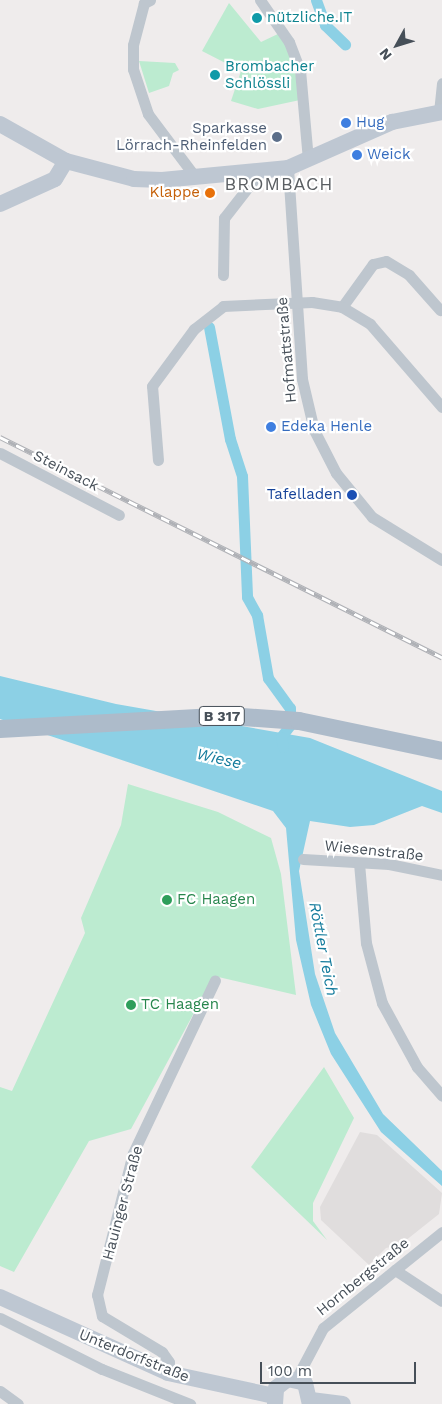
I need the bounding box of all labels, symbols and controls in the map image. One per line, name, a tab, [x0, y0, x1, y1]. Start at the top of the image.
place label: nützliche.IT	[267, 9, 352, 27]
marker: nützliche.IT	[251, 12, 263, 24]
north arrow	[372, 20, 422, 70]
text: N	[376, 45, 395, 64]
place label: Brombacher Schlössli	[225, 57, 314, 92]
marker: Brombacher Schlössli	[209, 69, 221, 81]
place label: Hug	[356, 114, 384, 132]
marker: Hug	[340, 117, 352, 129]
place label: Sparkasse Lörrach-Rheinfelden	[116, 119, 267, 154]
marker: Sparkasse Lörrach-Rheinfelden	[271, 131, 283, 143]
place label: Weick	[367, 146, 410, 164]
marker: Weick	[351, 149, 363, 161]
district label: BROMBACH	[223, 173, 335, 195]
place label: Klappe	[150, 184, 200, 202]
marker: Klappe	[204, 187, 216, 199]
street label: Hofmattstraße	[273, 296, 301, 404]
place label: Edeka Henle	[281, 418, 372, 436]
marker: Edeka Henle	[265, 421, 277, 433]
street label: Steinsack	[30, 447, 102, 495]
place label: Tafelladen	[267, 486, 342, 504]
marker: Tafelladen	[346, 489, 358, 501]
road number: B 317	[198, 704, 246, 728]
water label: Wiese	[195, 745, 243, 773]
street label: Wiesenstraße	[324, 837, 424, 865]
place label: FC Haagen	[177, 891, 255, 909]
marker: FC Haagen	[161, 894, 173, 906]
water label: Röttler Teich	[304, 900, 342, 998]
place label: TC Haagen	[141, 996, 219, 1014]
marker: TC Haagen	[125, 999, 137, 1011]
street label: Hauinger Straße	[99, 1144, 147, 1262]
street label: Hornbergstraße	[313, 1234, 413, 1320]
street label: Unterdorfstraße	[76, 1326, 192, 1386]
scale bar	[262, 1352, 418, 1384]
text: 100 m	[268, 1362, 312, 1380]

